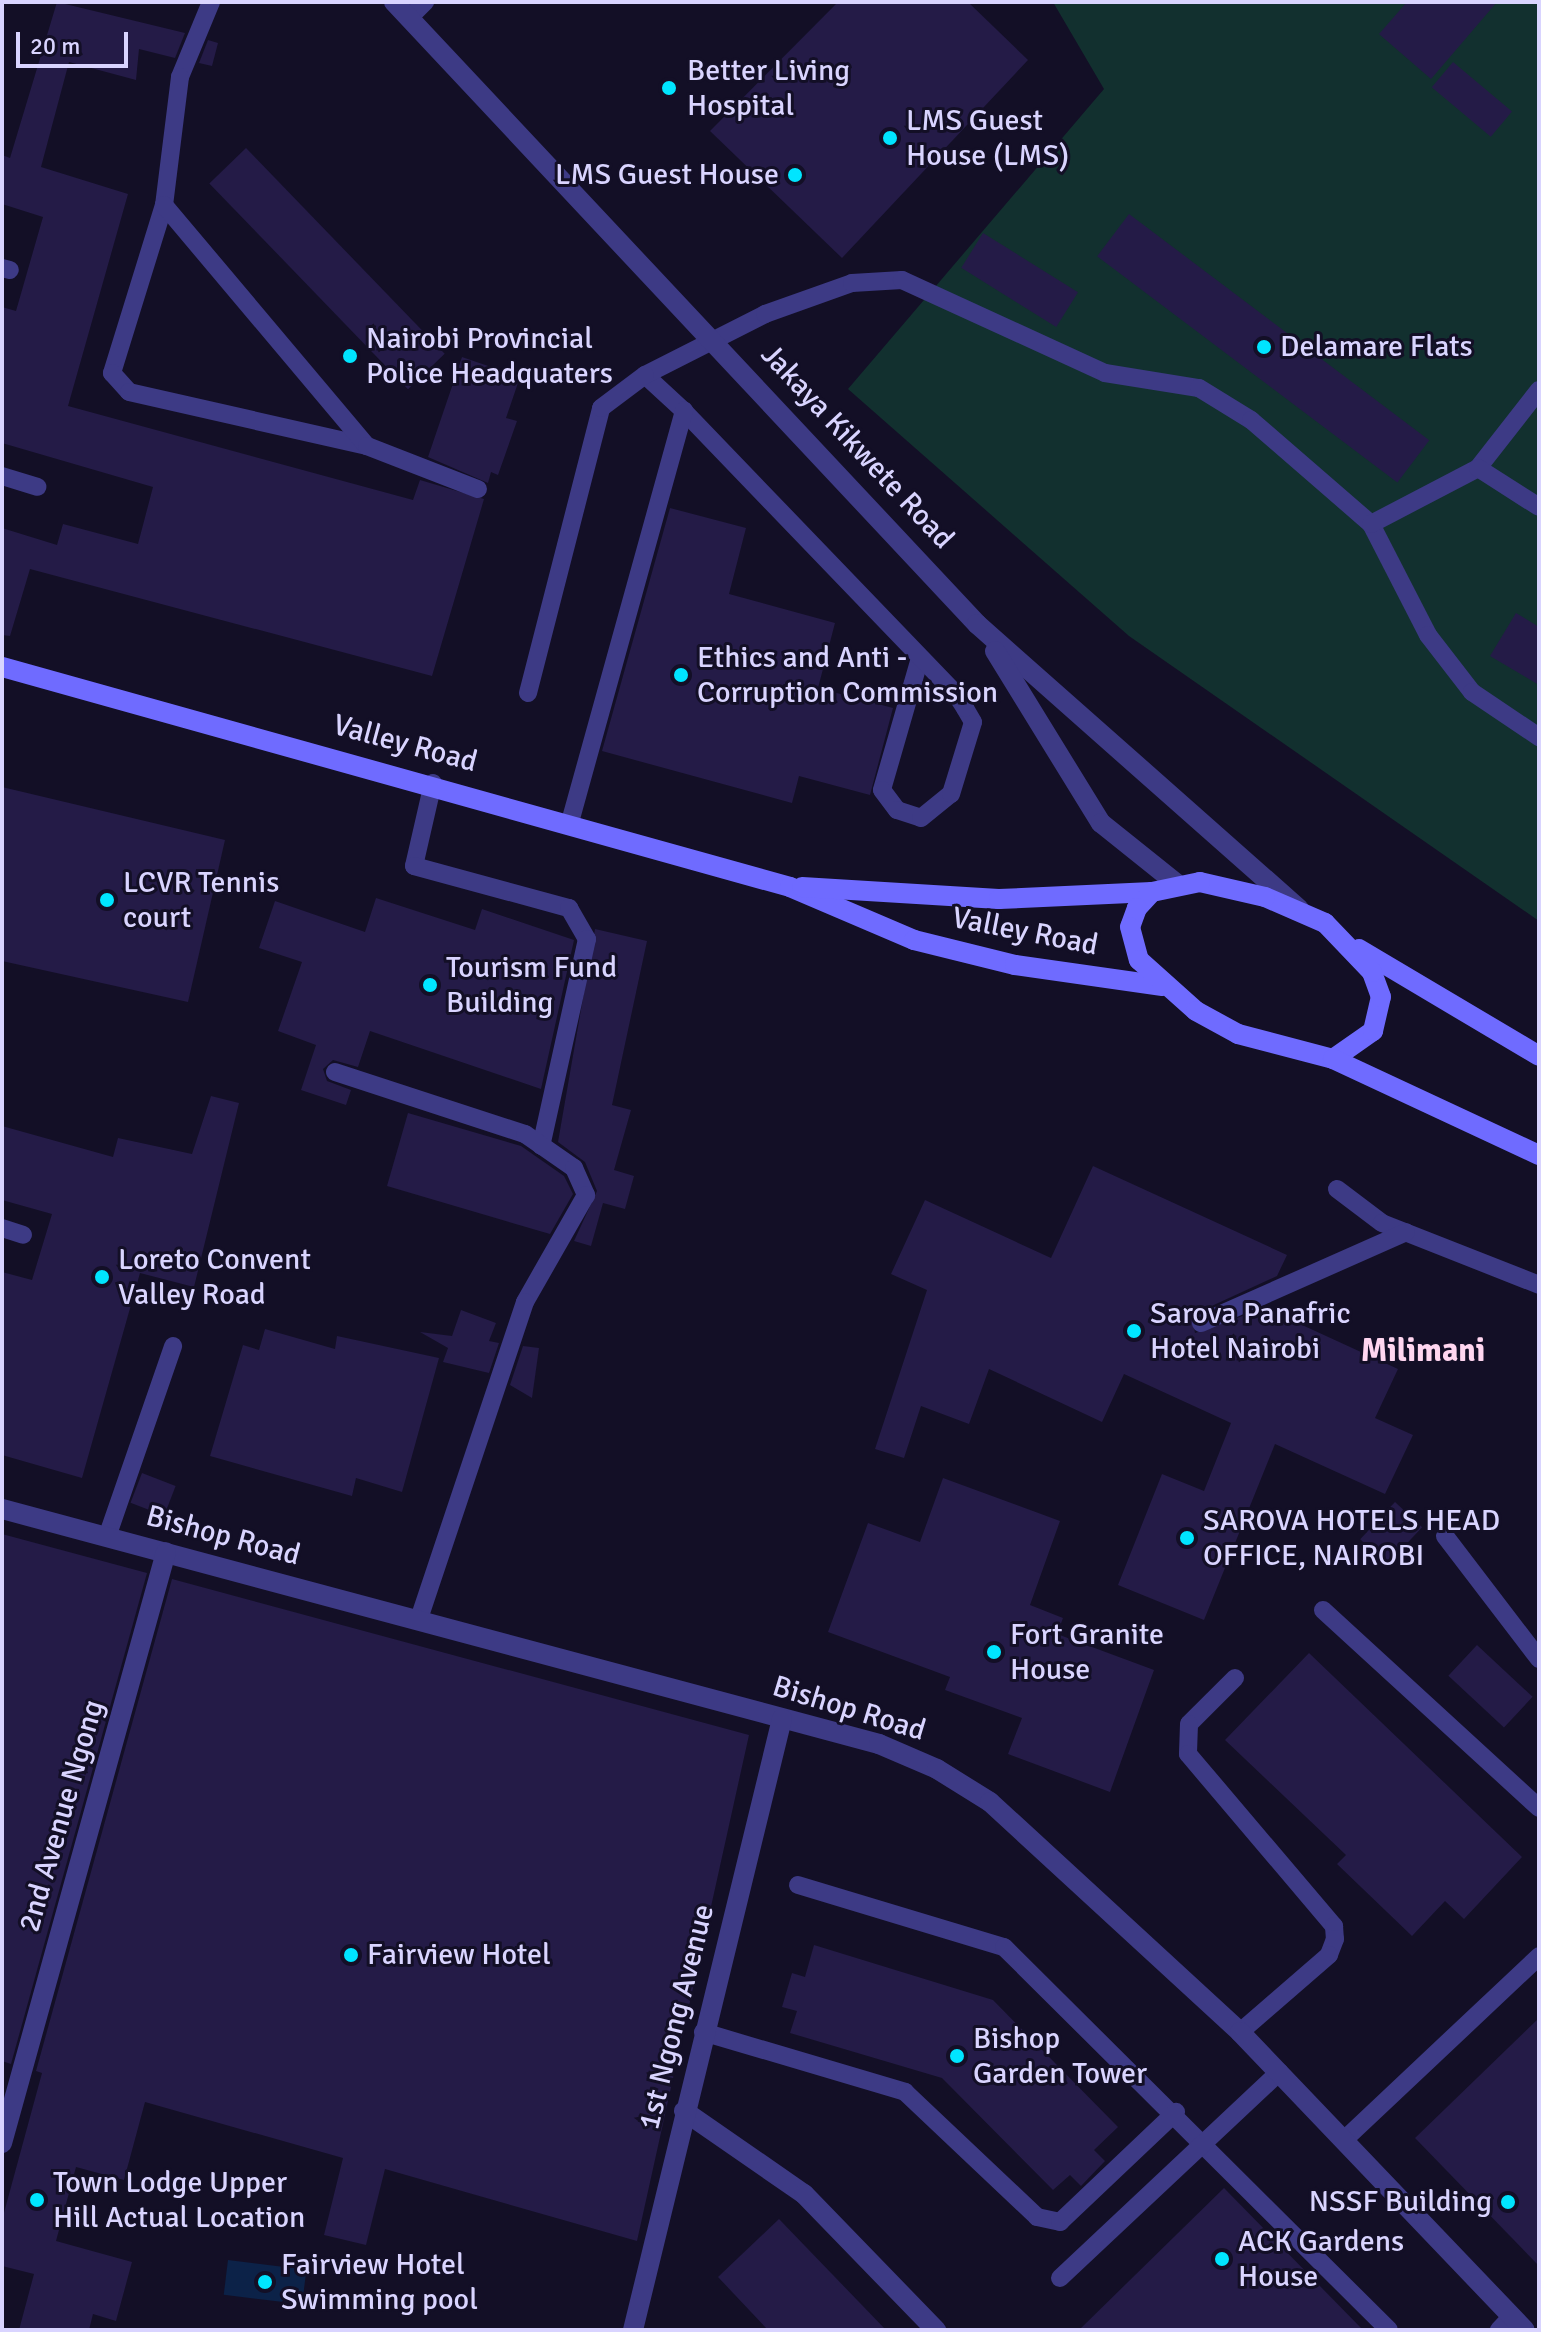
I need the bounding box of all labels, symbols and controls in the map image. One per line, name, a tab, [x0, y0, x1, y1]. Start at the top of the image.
scale bar	[20, 16, 132, 66]
text: 20 m	[30, 31, 80, 61]
place label: Better Living Hospital	[687, 53, 850, 124]
marker: Better Living Hospital	[658, 77, 680, 99]
place label: LMS Guest House (LMS)	[906, 103, 1069, 174]
marker: LMS Guest House (LMS)	[881, 129, 899, 147]
place label: LMS Guest House	[555, 157, 779, 193]
marker: LMS Guest House	[786, 166, 804, 184]
place label: Nairobi Provincial Police Headquaters	[366, 321, 613, 392]
place label: Delamare Flats	[1280, 329, 1473, 365]
street label: Jakaya Kikwete Road	[753, 337, 961, 557]
marker: Delamare Flats	[1255, 338, 1273, 356]
marker: Nairobi Provincial Police Headquaters	[341, 347, 359, 365]
place label: Ethics and Anti - Corruption Commission	[697, 640, 998, 710]
marker: Ethics and Anti - Corruption Commission	[672, 666, 690, 684]
street label: Valley Road	[329, 707, 481, 781]
place label: LCVR Tennis court	[123, 865, 279, 936]
marker: LCVR Tennis court	[98, 891, 116, 909]
street label: Valley Road	[949, 900, 1101, 964]
place label: Tourism Fund Building	[446, 950, 617, 1020]
marker: Tourism Fund Building	[421, 976, 439, 994]
place label: Loreto Convent Valley Road	[118, 1242, 311, 1312]
marker: Loreto Convent Valley Road	[93, 1268, 111, 1286]
place label: Sarova Panafric Hotel Nairobi	[1150, 1296, 1351, 1366]
marker: Sarova Panafric Hotel Nairobi	[1125, 1322, 1143, 1340]
district label: Milimani	[1361, 1332, 1485, 1370]
street label: Bishop Road	[142, 1498, 304, 1574]
place label: SAROVA HOTELS HEAD OFFICE, NAIROBI	[1203, 1503, 1500, 1574]
marker: SAROVA HOTELS HEAD OFFICE, NAIROBI	[1178, 1529, 1196, 1547]
place label: Fort Granite House	[1010, 1617, 1164, 1688]
marker: Fort Granite House	[985, 1643, 1003, 1661]
street label: Bishop Road	[768, 1669, 930, 1749]
street label: 2nd Avenue Ngong	[12, 1696, 112, 1936]
street label: 1st Ngong Avenue	[632, 1901, 722, 2133]
place label: Fairview Hotel	[367, 1937, 551, 1973]
marker: Fairview Hotel	[342, 1946, 360, 1964]
place label: Bishop Garden Tower	[973, 2021, 1147, 2092]
marker: Bishop Garden Tower	[948, 2047, 966, 2065]
place label: Town Lodge Upper Hill Actual Location	[53, 2165, 305, 2236]
place label: NSSF Building	[1309, 2184, 1492, 2220]
marker: Town Lodge Upper Hill Actual Location	[28, 2191, 46, 2209]
marker: NSSF Building	[1499, 2193, 1517, 2211]
place label: ACK Gardens House	[1238, 2224, 1404, 2294]
place label: Fairview Hotel Swimming pool	[281, 2247, 478, 2318]
marker: ACK Gardens House	[1213, 2250, 1231, 2268]
marker: Fairview Hotel Swimming pool	[256, 2273, 274, 2291]

